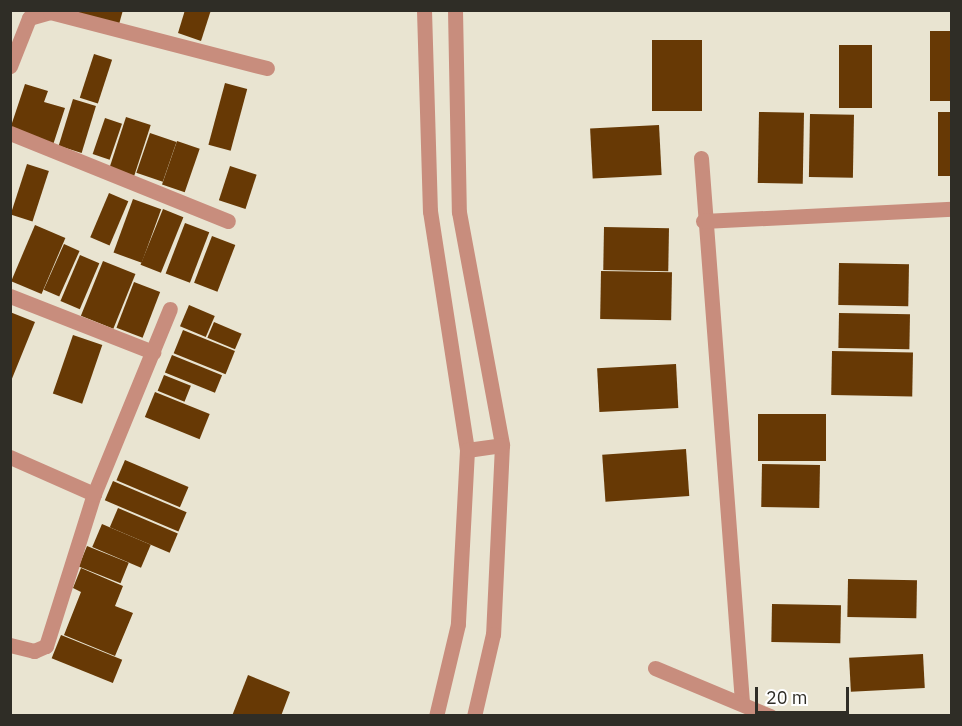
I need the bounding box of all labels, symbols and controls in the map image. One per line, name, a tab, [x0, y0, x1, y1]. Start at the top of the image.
scale bar	[758, 675, 852, 713]
text: 20 m	[766, 686, 808, 709]

